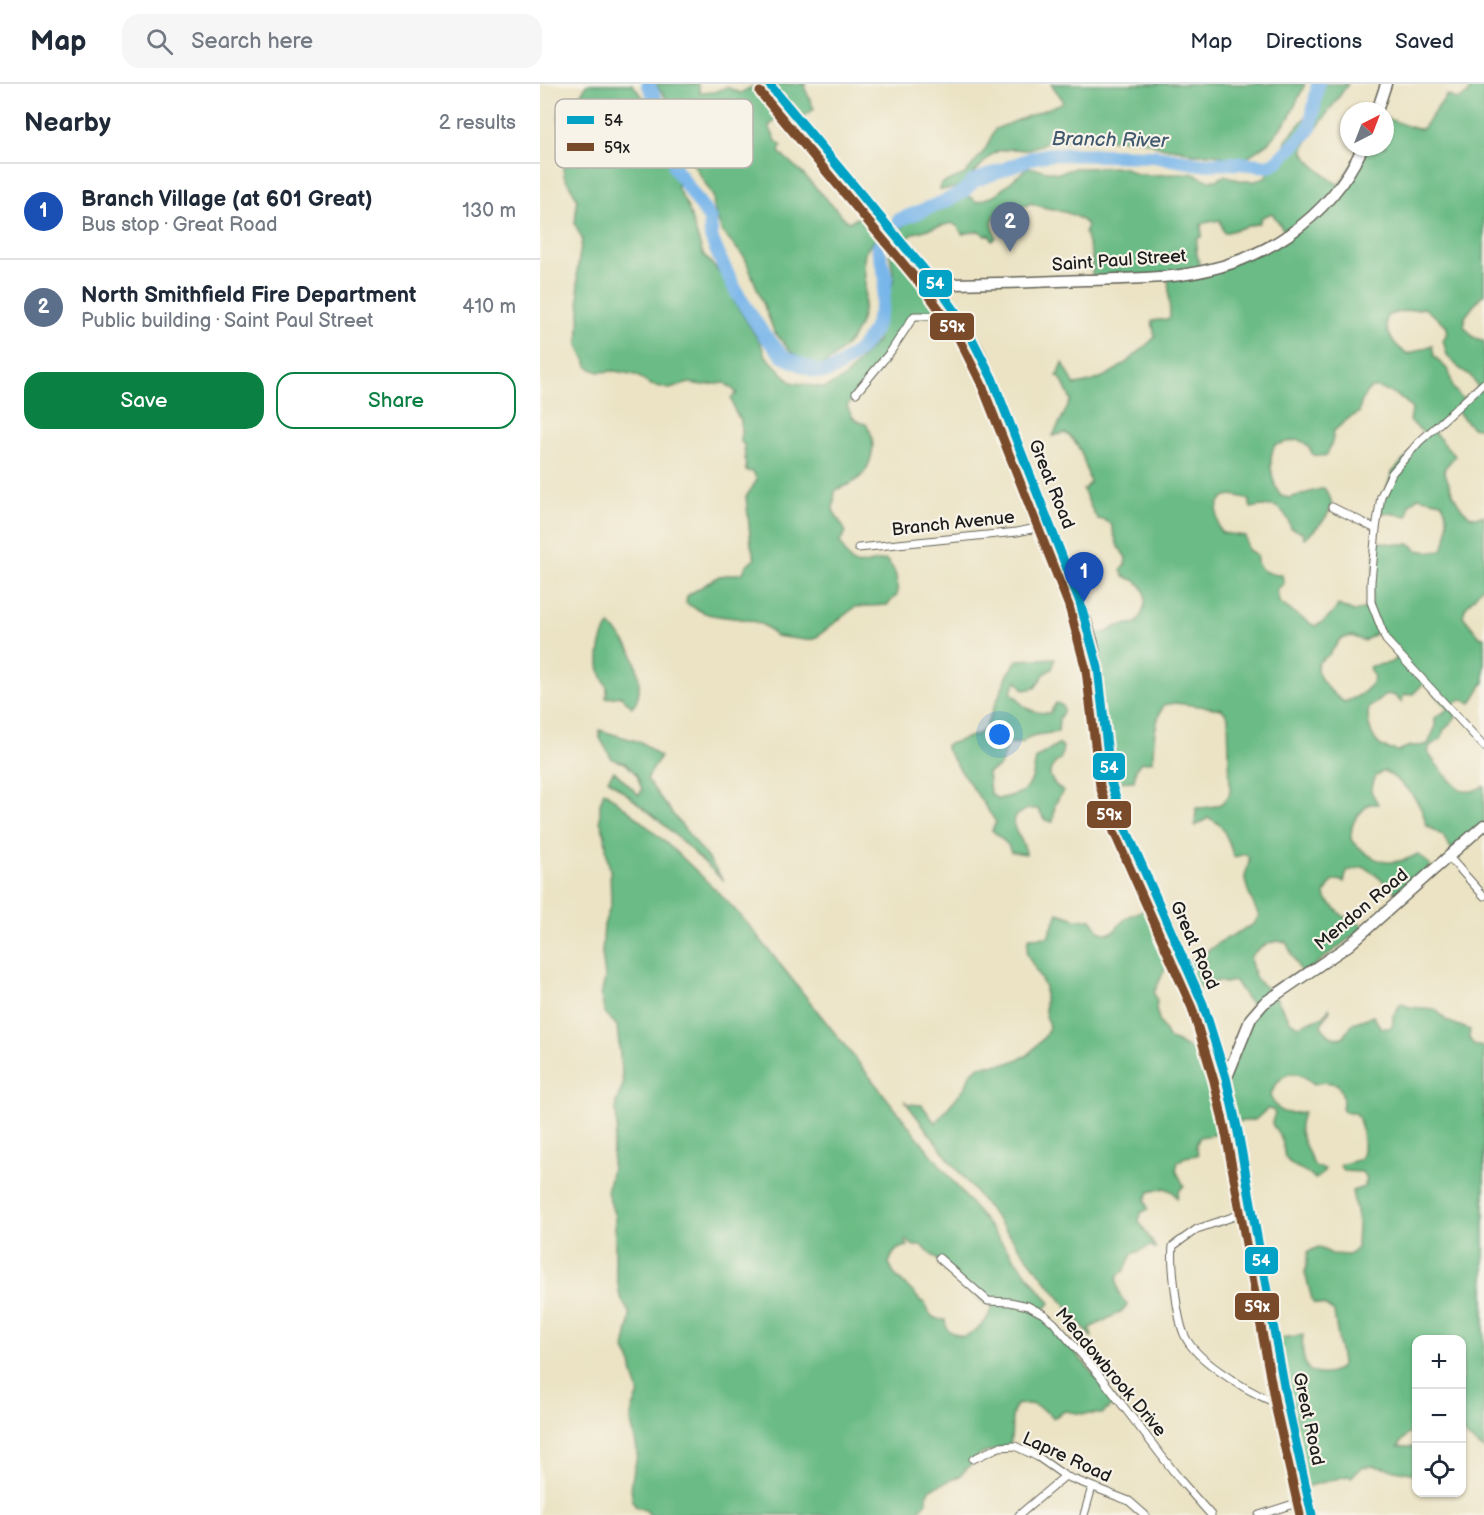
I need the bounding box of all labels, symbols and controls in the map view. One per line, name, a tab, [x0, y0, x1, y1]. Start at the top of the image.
search box	[122, 14, 542, 68]
text: Map	[30, 25, 86, 58]
icon: search	[143, 25, 176, 58]
text: Search here	[191, 28, 313, 55]
text: Map	[1190, 29, 1233, 54]
text: Directions	[1266, 29, 1362, 54]
text: Saved	[1395, 29, 1454, 54]
legend	[555, 99, 753, 168]
north arrow	[1340, 102, 1394, 156]
text: Nearby	[24, 108, 111, 139]
text: 2 results	[439, 111, 516, 135]
text: 54	[604, 112, 623, 131]
water label: Branch River	[1052, 127, 1170, 153]
text: 59x	[604, 139, 630, 158]
text: Branch Village (at 601 Great)	[81, 186, 373, 213]
text: 1	[39, 199, 48, 223]
text: 130 m	[462, 199, 516, 223]
pin: 2	[990, 202, 1030, 252]
text: Bus stop · Great Road	[81, 213, 277, 237]
street label: Saint Paul Street	[1051, 245, 1187, 276]
line badge: 54	[918, 269, 953, 298]
text: 54	[926, 275, 945, 294]
text: North Smithfield Fire Department	[81, 282, 416, 309]
text: 2	[38, 295, 49, 319]
text: 410 m	[462, 295, 516, 319]
text: Public building · Saint Paul Street	[81, 309, 374, 333]
line badge: 59x	[929, 312, 975, 341]
text: 59x	[939, 318, 965, 337]
button: Save	[24, 372, 264, 429]
button: Share	[276, 372, 516, 429]
street label: Great Road	[1024, 436, 1079, 532]
street label: Branch Avenue	[890, 507, 1016, 540]
pin: 1	[1064, 552, 1104, 602]
your location	[985, 720, 1014, 749]
line badge: 54	[1092, 752, 1126, 781]
text: 54	[1100, 759, 1119, 778]
line badge: 59x	[1086, 800, 1132, 829]
text: 59x	[1096, 806, 1122, 825]
street label: Mendon Road	[1310, 864, 1412, 955]
street label: Great Road	[1166, 898, 1223, 993]
line badge: 54	[1244, 1246, 1279, 1275]
text: 54	[1252, 1252, 1271, 1271]
line badge: 59x	[1234, 1292, 1280, 1321]
text: 59x	[1244, 1298, 1270, 1317]
street label: Meadowbrook Drive	[1051, 1304, 1171, 1441]
map controls	[1412, 1335, 1466, 1497]
button: +	[1412, 1335, 1466, 1389]
street label: Great Road	[1288, 1371, 1329, 1467]
button: −	[1412, 1389, 1466, 1443]
street label: Lapre Road	[1019, 1428, 1115, 1487]
button: locate	[1412, 1443, 1466, 1497]

